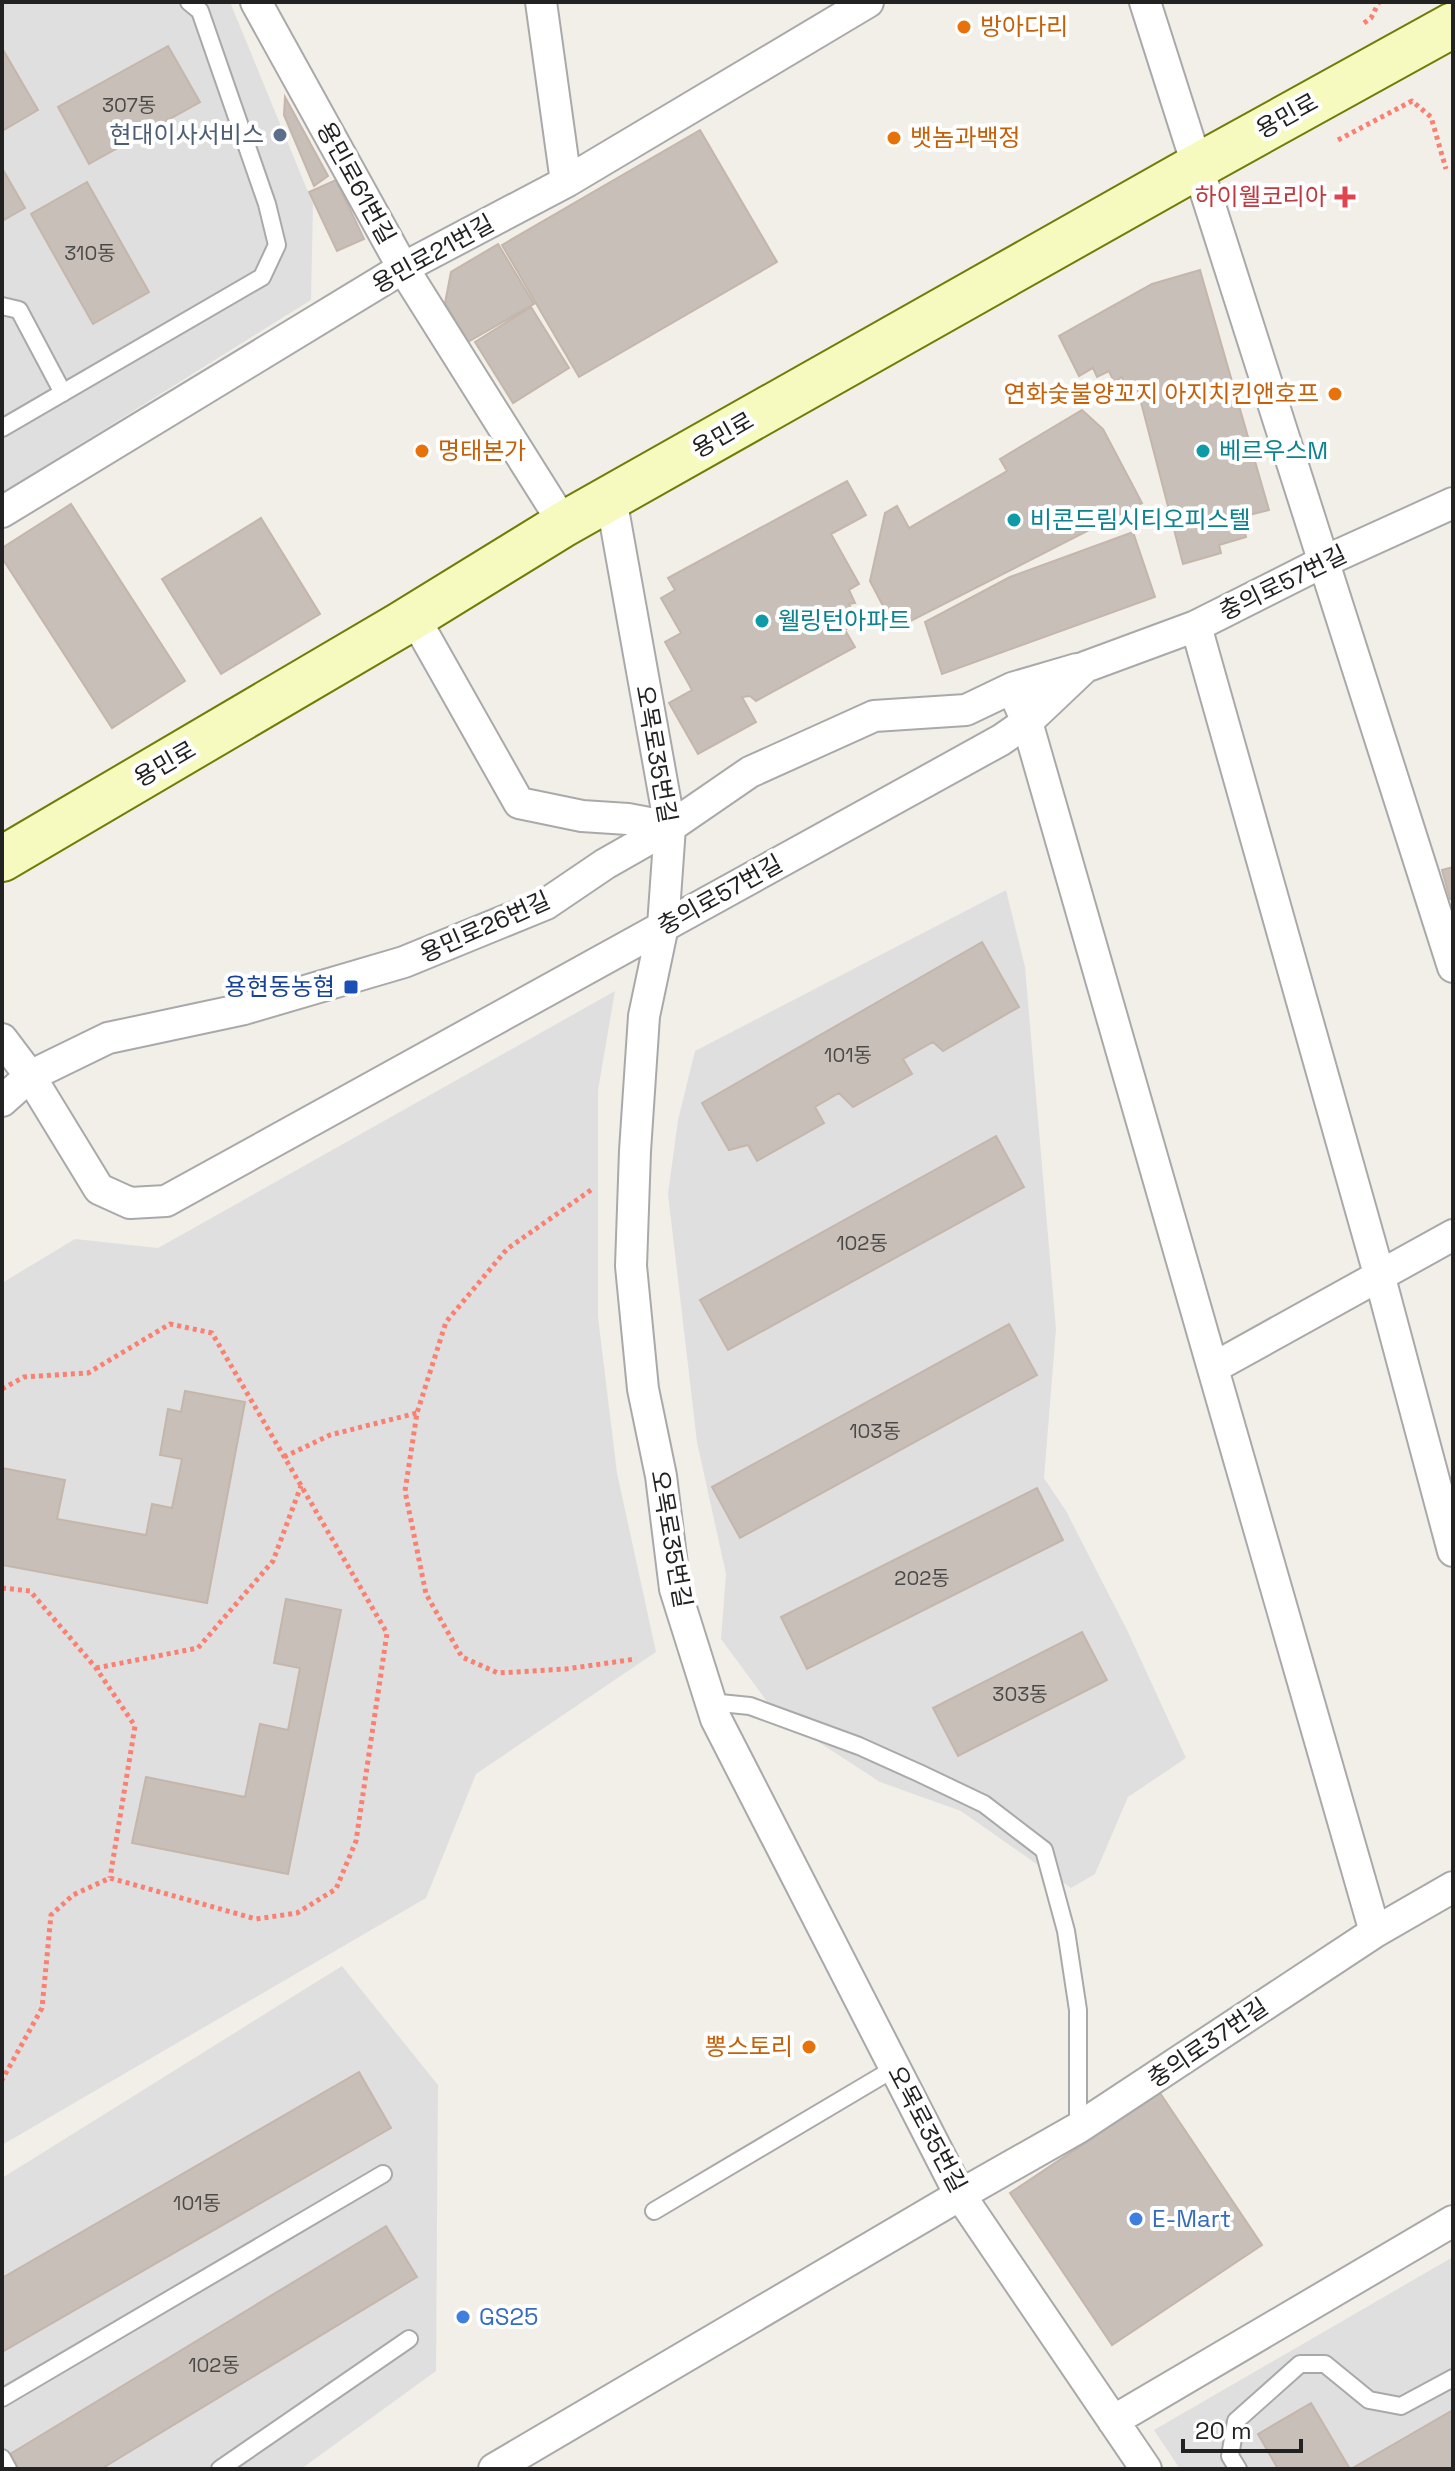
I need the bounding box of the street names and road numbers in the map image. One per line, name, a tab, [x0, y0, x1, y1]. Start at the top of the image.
street label: 용민로	[1250, 86, 1323, 145]
street label: 용민로61번길	[310, 116, 403, 249]
street label: 용민로21번길	[366, 207, 499, 300]
street label: 용민로	[686, 405, 759, 465]
street label: 충의로57번길	[1214, 538, 1352, 627]
street label: 오목로35번길	[629, 683, 684, 825]
street label: 용민로	[128, 734, 201, 794]
street label: 충의로57번길	[652, 848, 788, 942]
street label: 용민로26번길	[415, 884, 555, 969]
street label: 오목로35번길	[644, 1468, 699, 1610]
street label: 충의로37번길	[1142, 1991, 1274, 2094]
street label: 오목로35번길	[881, 2060, 974, 2198]

